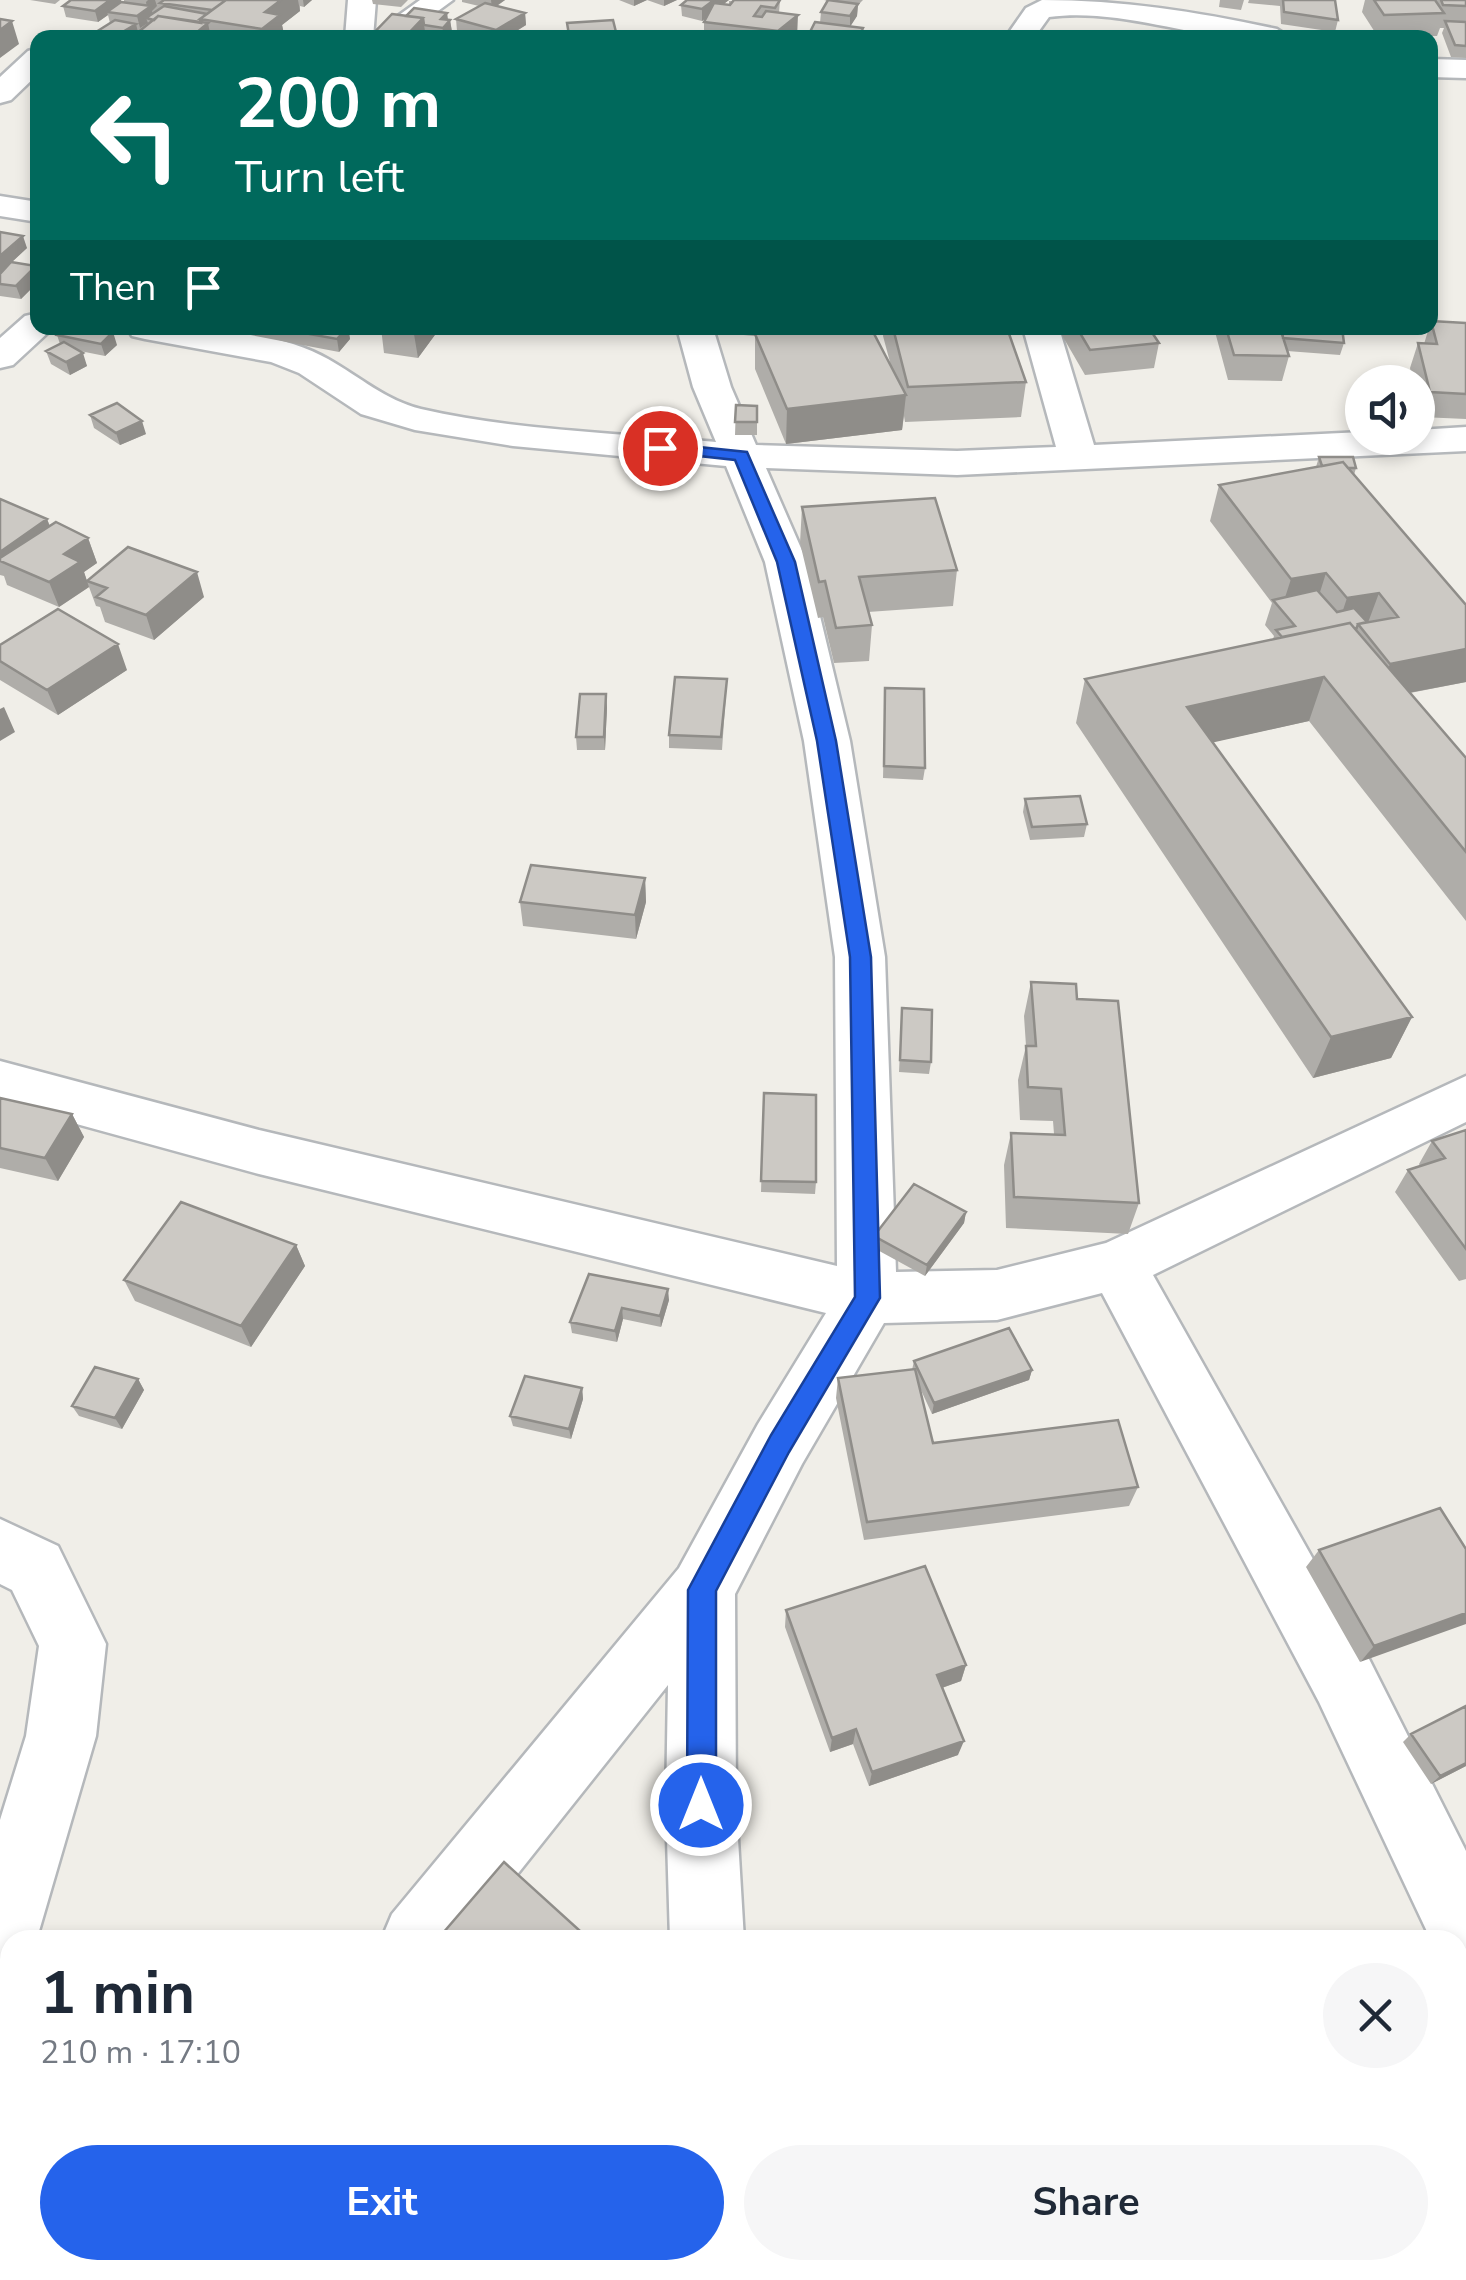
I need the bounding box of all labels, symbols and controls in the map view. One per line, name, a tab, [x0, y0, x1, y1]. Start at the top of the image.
text: 200 m	[235, 56, 441, 152]
icon: left	[70, 70, 200, 200]
text: Turn left	[235, 147, 404, 208]
icon: arrive	[176, 260, 231, 315]
text: Then	[70, 262, 156, 313]
map controls	[1345, 365, 1435, 455]
button: sound	[1345, 365, 1435, 455]
pin	[618, 406, 703, 491]
icon: arrive	[633, 421, 688, 476]
position arrow	[649, 1753, 753, 1857]
text: 1 min	[40, 1952, 195, 2034]
button: close	[1323, 1963, 1428, 2068]
text: 210 m · 17:10	[40, 2031, 241, 2074]
button: Exit	[40, 2145, 724, 2260]
button: Share	[744, 2145, 1428, 2260]

